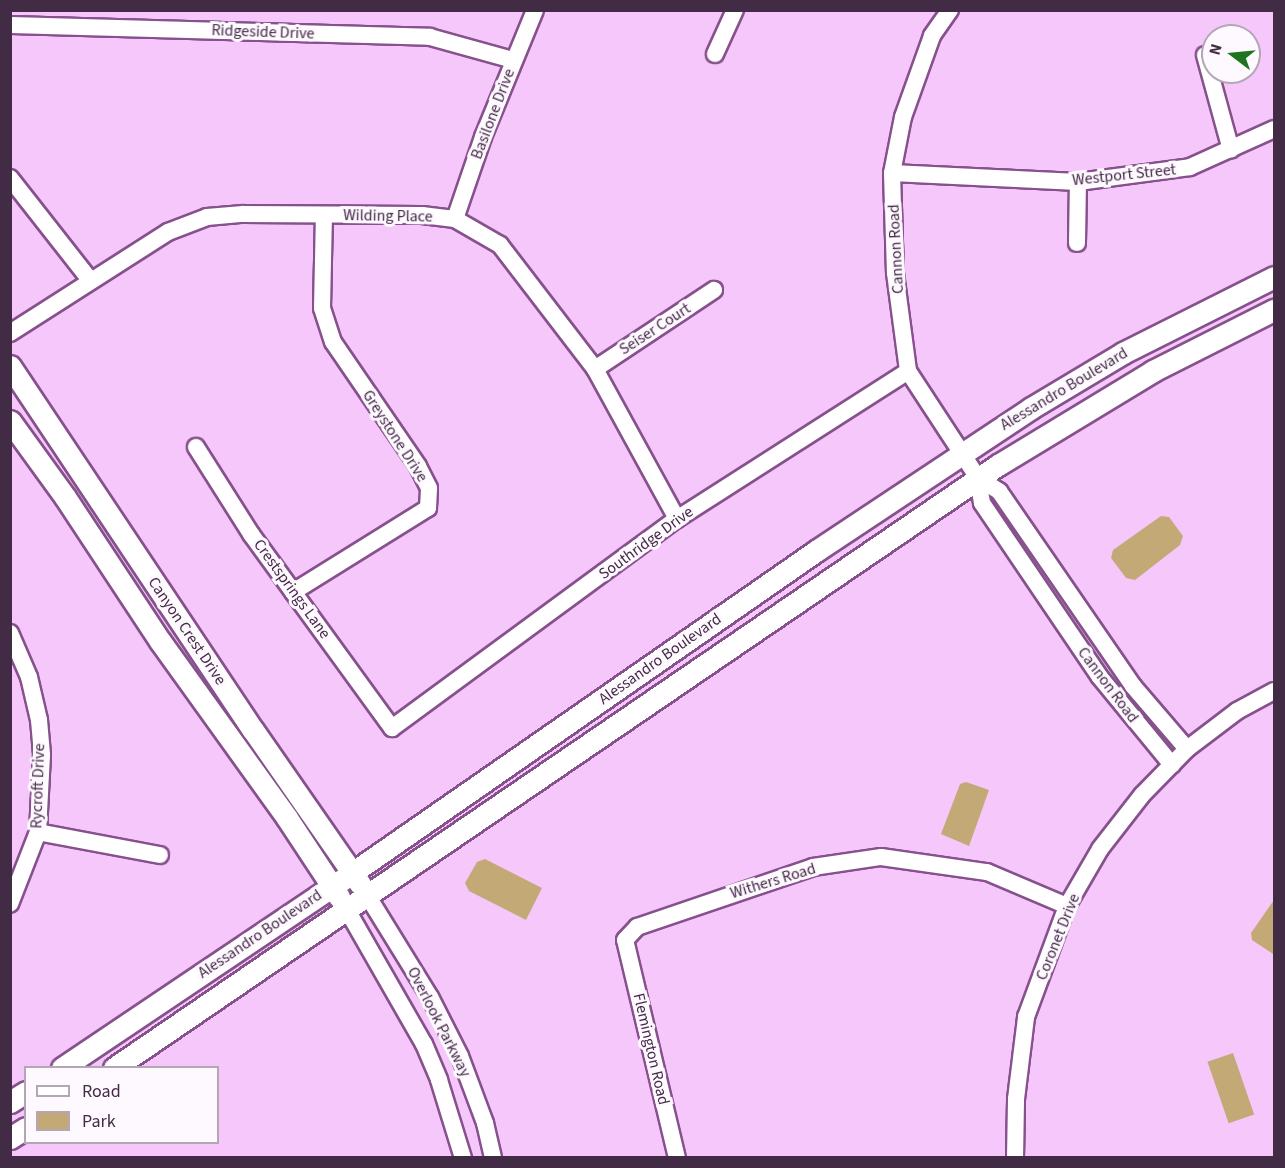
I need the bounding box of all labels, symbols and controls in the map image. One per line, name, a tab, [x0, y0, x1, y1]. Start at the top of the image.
street label: Ridgeside Drive	[211, 21, 315, 43]
north arrow	[1201, 24, 1261, 84]
text: N	[1204, 41, 1228, 58]
street label: Basilone Drive	[467, 66, 519, 162]
street label: Westport Street	[1071, 160, 1177, 190]
street label: Cannon Road	[884, 204, 908, 294]
street label: Wilding Place	[343, 206, 433, 226]
street label: Seiser Court	[616, 299, 694, 359]
street label: Alessandro Boulevard	[997, 343, 1131, 435]
street label: Greystone Drive	[358, 387, 432, 485]
street label: Southridge Drive	[595, 502, 697, 584]
street label: Crestsprings Lane	[249, 535, 335, 643]
street label: Canyon Crest Drive	[144, 573, 230, 689]
street label: Alessandro Boulevard	[595, 609, 725, 709]
street label: Cannon Road	[1073, 643, 1143, 727]
street label: Rycroft Drive	[27, 743, 49, 829]
street label: Withers Road	[728, 859, 818, 903]
street label: Alessandro Boulevard	[194, 885, 326, 983]
street label: Coronet Drive	[1032, 891, 1084, 983]
street label: Overlook Parkway	[403, 964, 475, 1080]
street label: Flemington Road	[629, 991, 673, 1107]
legend	[24, 1066, 219, 1144]
text: Road	[82, 1079, 121, 1104]
text: Park	[82, 1109, 116, 1134]

